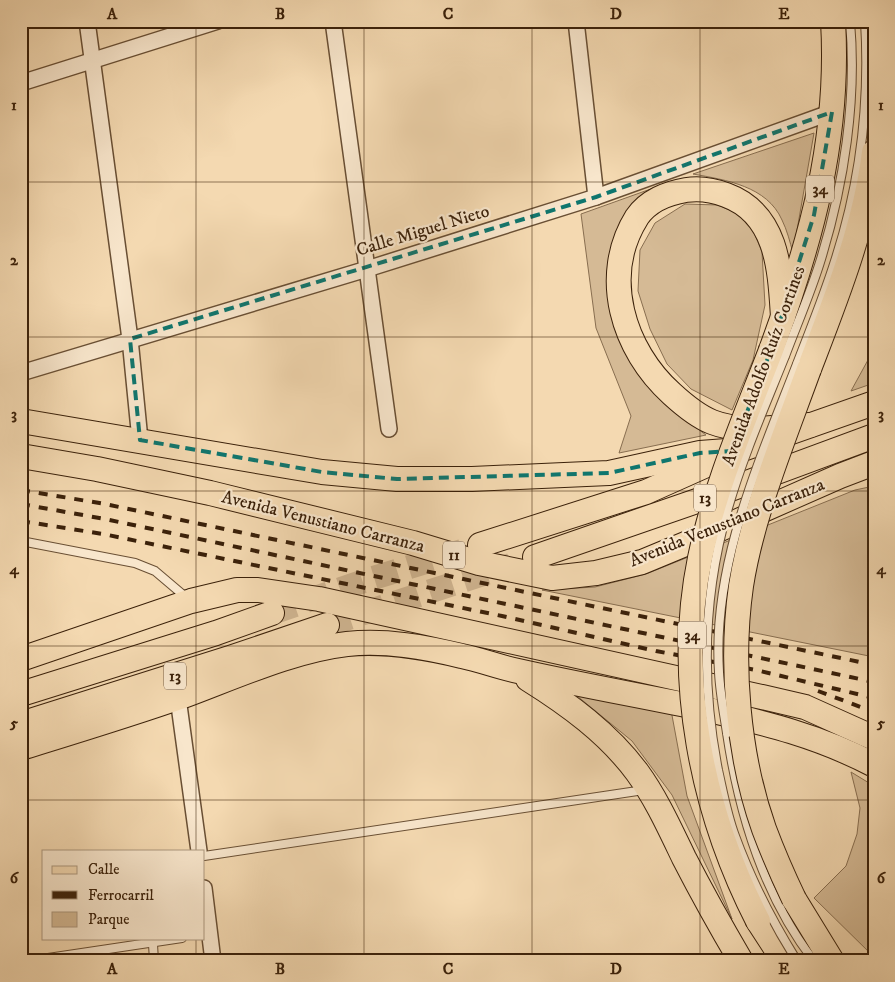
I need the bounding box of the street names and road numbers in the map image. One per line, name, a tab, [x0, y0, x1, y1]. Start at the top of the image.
road number: 34	[806, 175, 834, 202]
street label: Calle Miguel Nieto	[354, 200, 492, 262]
street label: Avenida Adolfo Ruíz Cortines	[718, 263, 810, 469]
street label: Avenida Venustiano Carranza	[626, 474, 828, 572]
road number: 13	[694, 484, 716, 512]
street label: Avenida Venustiano Carranza	[219, 486, 427, 558]
road number: 11	[443, 542, 465, 568]
road number: 34	[678, 622, 706, 648]
road number: 13	[164, 662, 186, 689]

